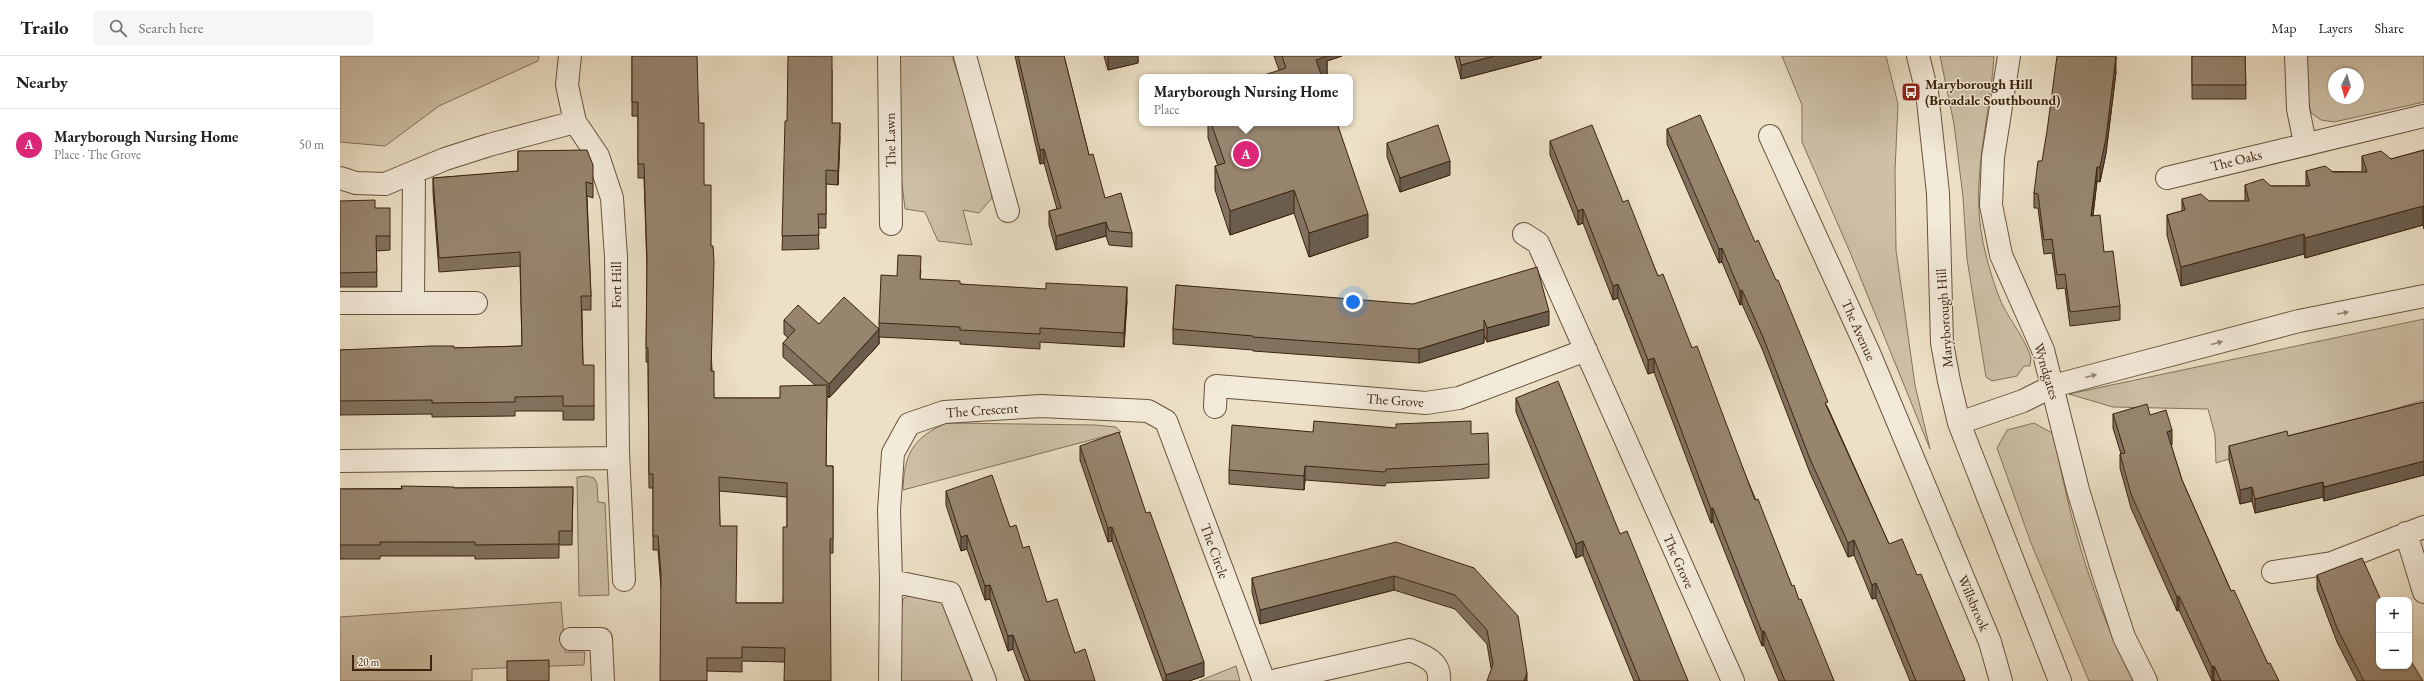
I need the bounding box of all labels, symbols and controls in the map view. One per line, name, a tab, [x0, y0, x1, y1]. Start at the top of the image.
search box	[93, 10, 373, 46]
text: Trailo	[20, 15, 69, 40]
icon: search	[107, 17, 129, 39]
text: Search here	[139, 18, 204, 37]
text: Map	[2271, 19, 2296, 37]
text: Layers	[2318, 19, 2353, 37]
text: Share	[2375, 19, 2404, 37]
north arrow	[2328, 68, 2364, 104]
text: Nearby	[16, 71, 68, 93]
popup	[1139, 74, 1353, 126]
place label: Maryborough Hill (Broadale Southbound)	[1925, 75, 2061, 109]
bus stop icon: Maryborough Hill (Broadale Southbound)	[1900, 81, 1922, 103]
text: Maryborough Nursing Home	[1154, 82, 1338, 101]
text: Place	[1154, 101, 1179, 118]
street label: The Lawn	[881, 112, 899, 168]
text: Maryborough Nursing Home	[54, 127, 238, 146]
text: A	[24, 136, 34, 153]
text: 50 m	[299, 136, 324, 153]
pin: A	[1233, 139, 1259, 169]
street label: The Oaks	[2208, 145, 2264, 175]
text: Place · The Grove	[54, 146, 141, 163]
street label: Fort Hill	[607, 261, 625, 309]
street label: Maryborough Hill	[1932, 267, 1956, 368]
your location	[1343, 292, 1363, 312]
street label: The Avenue	[1838, 297, 1881, 364]
one-way arrow	[2337, 309, 2349, 315]
one-way arrow	[2211, 340, 2223, 346]
street label: Wyndgates	[2030, 341, 2064, 402]
one-way arrow	[2085, 373, 2097, 379]
street label: The Grove	[1366, 389, 1425, 411]
street label: The Crescent	[945, 398, 1019, 421]
street label: The Circle	[1197, 521, 1233, 582]
street label: The Grove	[1659, 531, 1699, 592]
street label: Willsbrook	[1954, 572, 1994, 634]
map controls	[2376, 597, 2412, 669]
button: +	[2376, 597, 2412, 633]
button: −	[2376, 633, 2412, 669]
scale bar	[352, 653, 432, 672]
text: 20 m	[358, 655, 379, 669]

